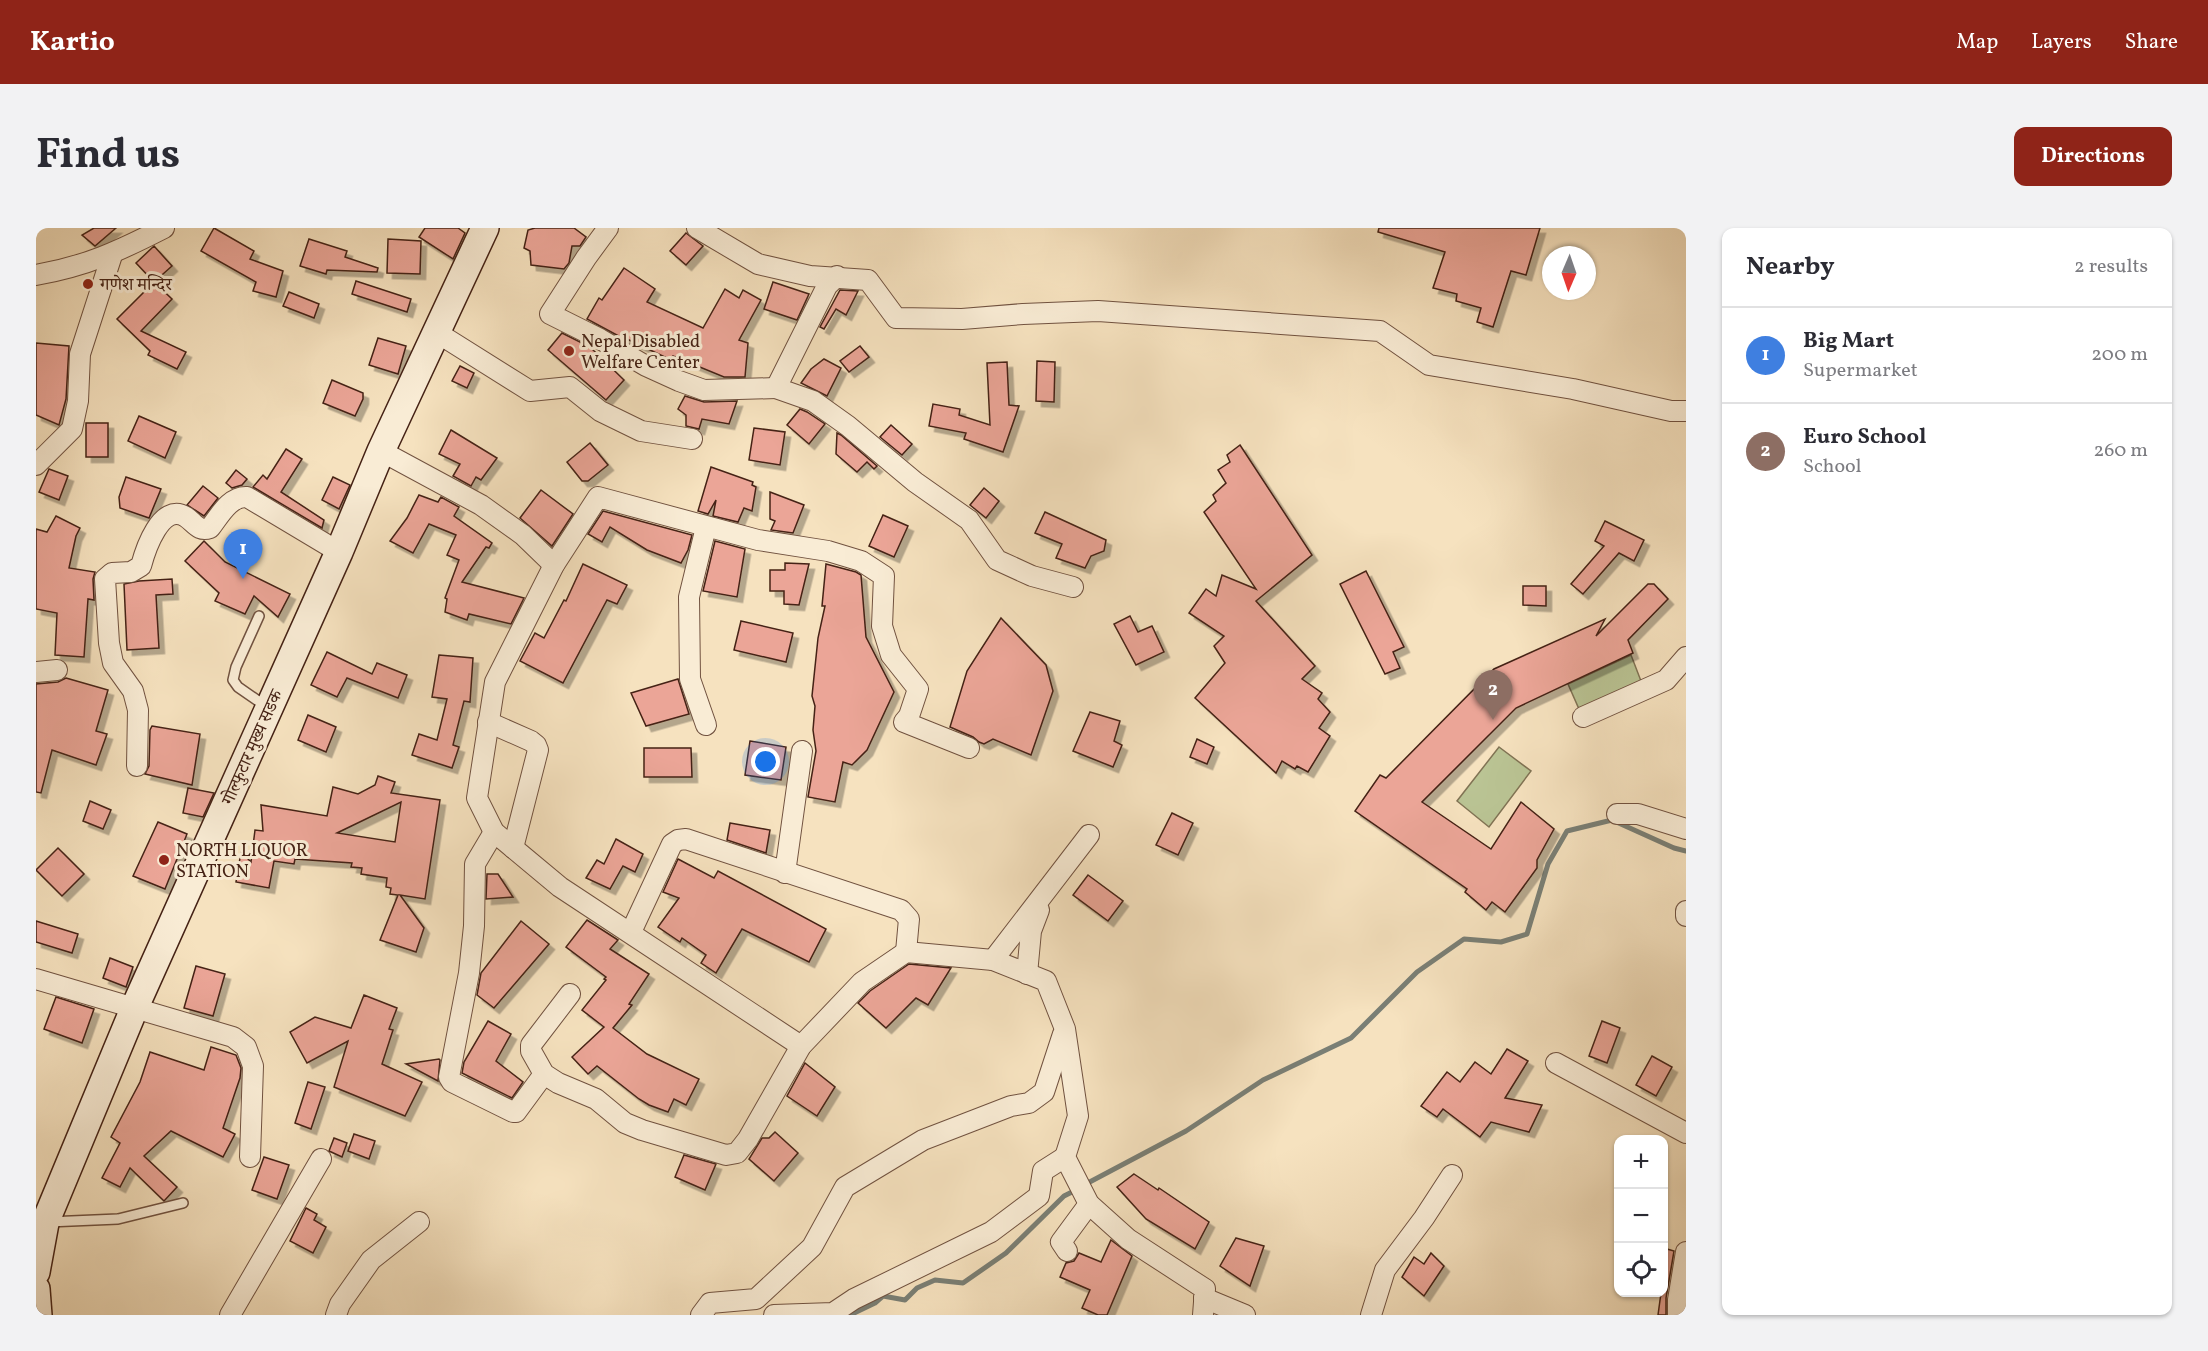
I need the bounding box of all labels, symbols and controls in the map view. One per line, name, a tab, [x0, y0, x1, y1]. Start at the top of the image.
text: Kartio	[30, 23, 115, 62]
text: Map	[1956, 28, 1998, 57]
text: Layers	[2031, 28, 2092, 57]
text: Share	[2125, 28, 2178, 57]
text: Find us	[36, 127, 180, 186]
button: Directions	[2014, 127, 2172, 186]
north arrow	[1542, 246, 1596, 300]
text: Nearby	[1746, 249, 1835, 285]
text: 2 results	[2074, 253, 2148, 281]
place label: गणेश मन्दिर	[99, 273, 173, 298]
marker: गणेश मन्दिर	[81, 277, 95, 291]
text: Big Mart	[1803, 326, 1894, 357]
place label: Nepal Disabled Welfare Center	[581, 330, 700, 376]
text: 1	[1761, 341, 1770, 369]
text: 200 m	[2091, 341, 2148, 369]
marker: Nepal Disabled Welfare Center	[562, 344, 576, 358]
text: Supermarket	[1803, 357, 1918, 385]
text: Euro School	[1803, 422, 1926, 453]
text: 2	[1760, 437, 1771, 465]
text: 260 m	[2093, 437, 2148, 465]
text: School	[1803, 453, 1861, 481]
pin: 1	[224, 530, 262, 579]
pin: 2	[1474, 670, 1512, 720]
street label: गोल्फुटार मुख्य सडक	[216, 685, 290, 810]
your location	[751, 747, 780, 776]
place label: NORTH LIQUOR STATION	[176, 839, 308, 885]
marker: NORTH LIQUOR STATION	[157, 853, 171, 867]
map controls	[1614, 1135, 1668, 1297]
button: +	[1614, 1135, 1668, 1189]
button: −	[1614, 1189, 1668, 1243]
button: locate	[1614, 1243, 1668, 1297]

